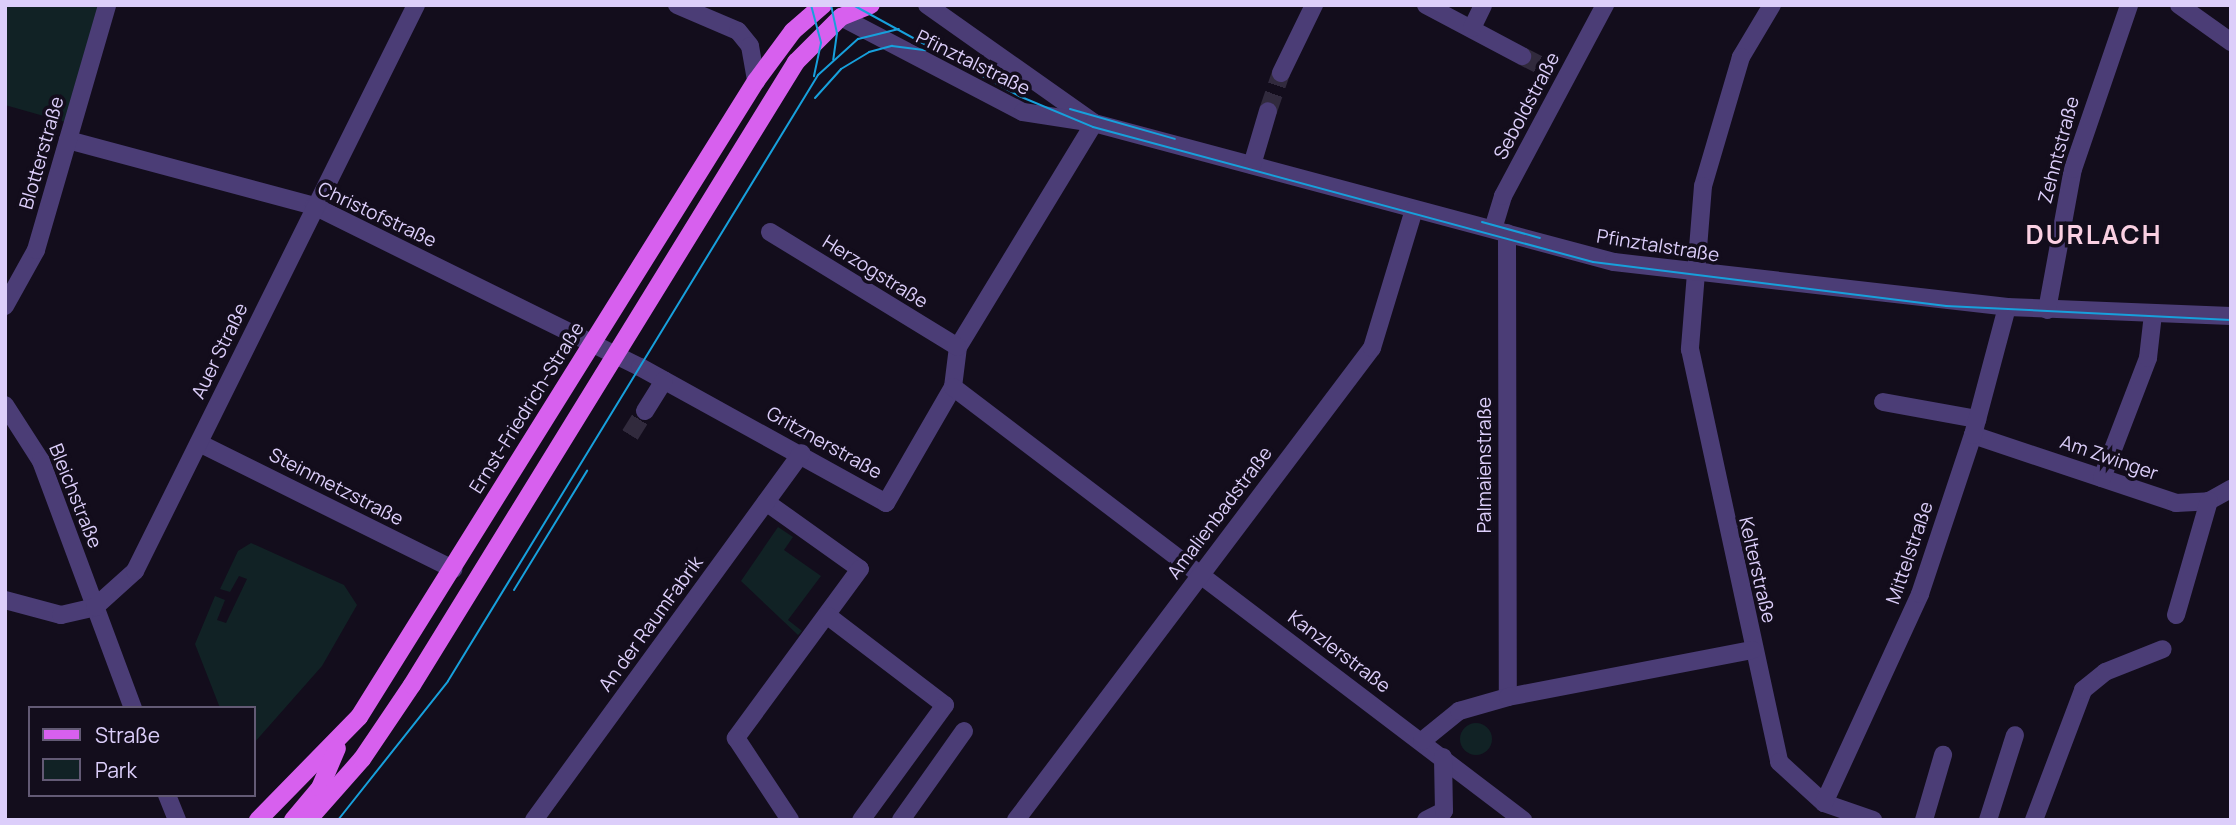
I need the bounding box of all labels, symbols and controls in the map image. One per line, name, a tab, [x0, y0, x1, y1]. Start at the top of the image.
street label: Pfinztalstraße	[912, 26, 1034, 100]
street label: Seboldstraße	[1489, 49, 1565, 163]
street label: Blotterstraße	[15, 94, 69, 212]
street label: Zehntstraße	[2034, 94, 2084, 206]
street label: Christofstraße	[314, 178, 440, 252]
district label: DURLACH	[2026, 219, 2162, 251]
street label: Pfinztalstraße	[1595, 225, 1721, 267]
street label: Herzogstraße	[818, 231, 932, 313]
street label: Auer Straße	[187, 299, 253, 403]
street label: Ernst-Friedrich-Straße	[465, 318, 589, 498]
street label: Palmaienstraße	[1474, 397, 1496, 533]
street label: Gritznerstraße	[762, 402, 886, 484]
street label: Am Zwinger	[2057, 431, 2161, 485]
street label: Bleichstraße	[44, 440, 106, 552]
street label: Amalienbadstraße	[1163, 442, 1277, 584]
street label: Steinmetzstraße	[265, 443, 407, 531]
street label: Mittelstraße	[1882, 499, 1938, 607]
street label: Kelterstraße	[1734, 515, 1780, 625]
street label: An der RaumFabrik	[594, 552, 708, 696]
street label: Kanzlerstraße	[1283, 606, 1395, 698]
legend	[28, 706, 256, 797]
text: Straße	[95, 721, 160, 749]
text: Park	[95, 756, 137, 784]

